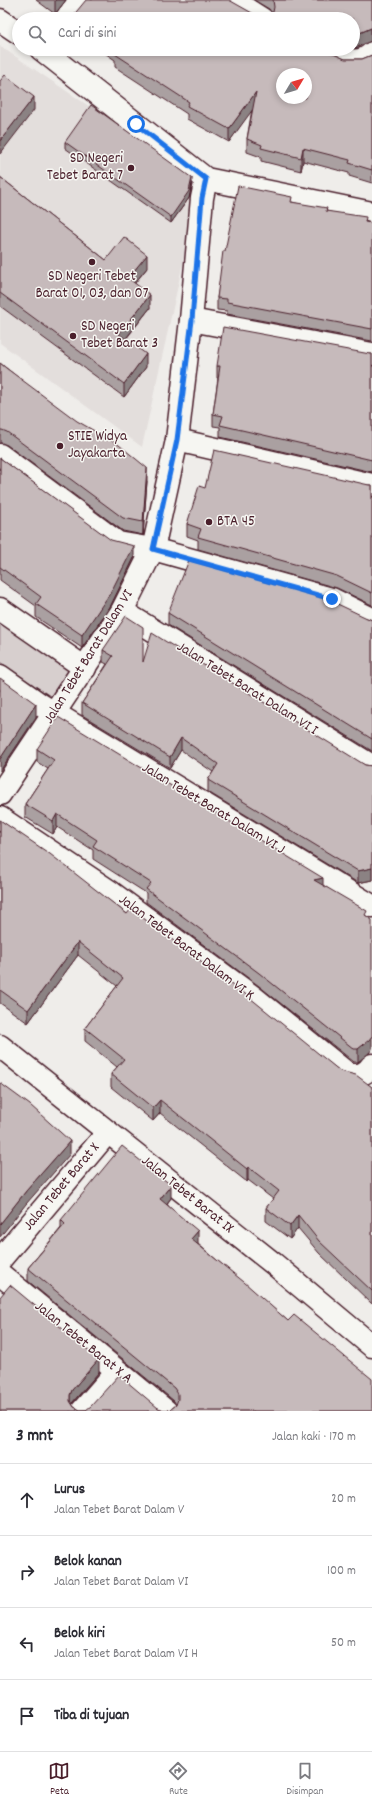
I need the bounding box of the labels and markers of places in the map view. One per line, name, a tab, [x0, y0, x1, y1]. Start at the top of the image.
place label: SD Negeri Tebet Barat 7	[47, 148, 123, 187]
marker: SD Negeri Tebet Barat 7	[126, 163, 136, 173]
marker: SD Negeri Tebet Barat 01, 03, dan 07	[87, 257, 97, 267]
place label: SD Negeri Tebet Barat 01, 03, dan 07	[36, 266, 149, 305]
place label: SD Negeri Tebet Barat 3	[81, 316, 158, 355]
marker: SD Negeri Tebet Barat 3	[68, 331, 78, 341]
place label: STIE Widya Jayakarta	[68, 426, 128, 465]
marker: STIE Widya Jayakarta	[55, 441, 65, 451]
place label: BTA 45	[217, 511, 255, 533]
marker: BTA 45	[204, 517, 214, 527]

